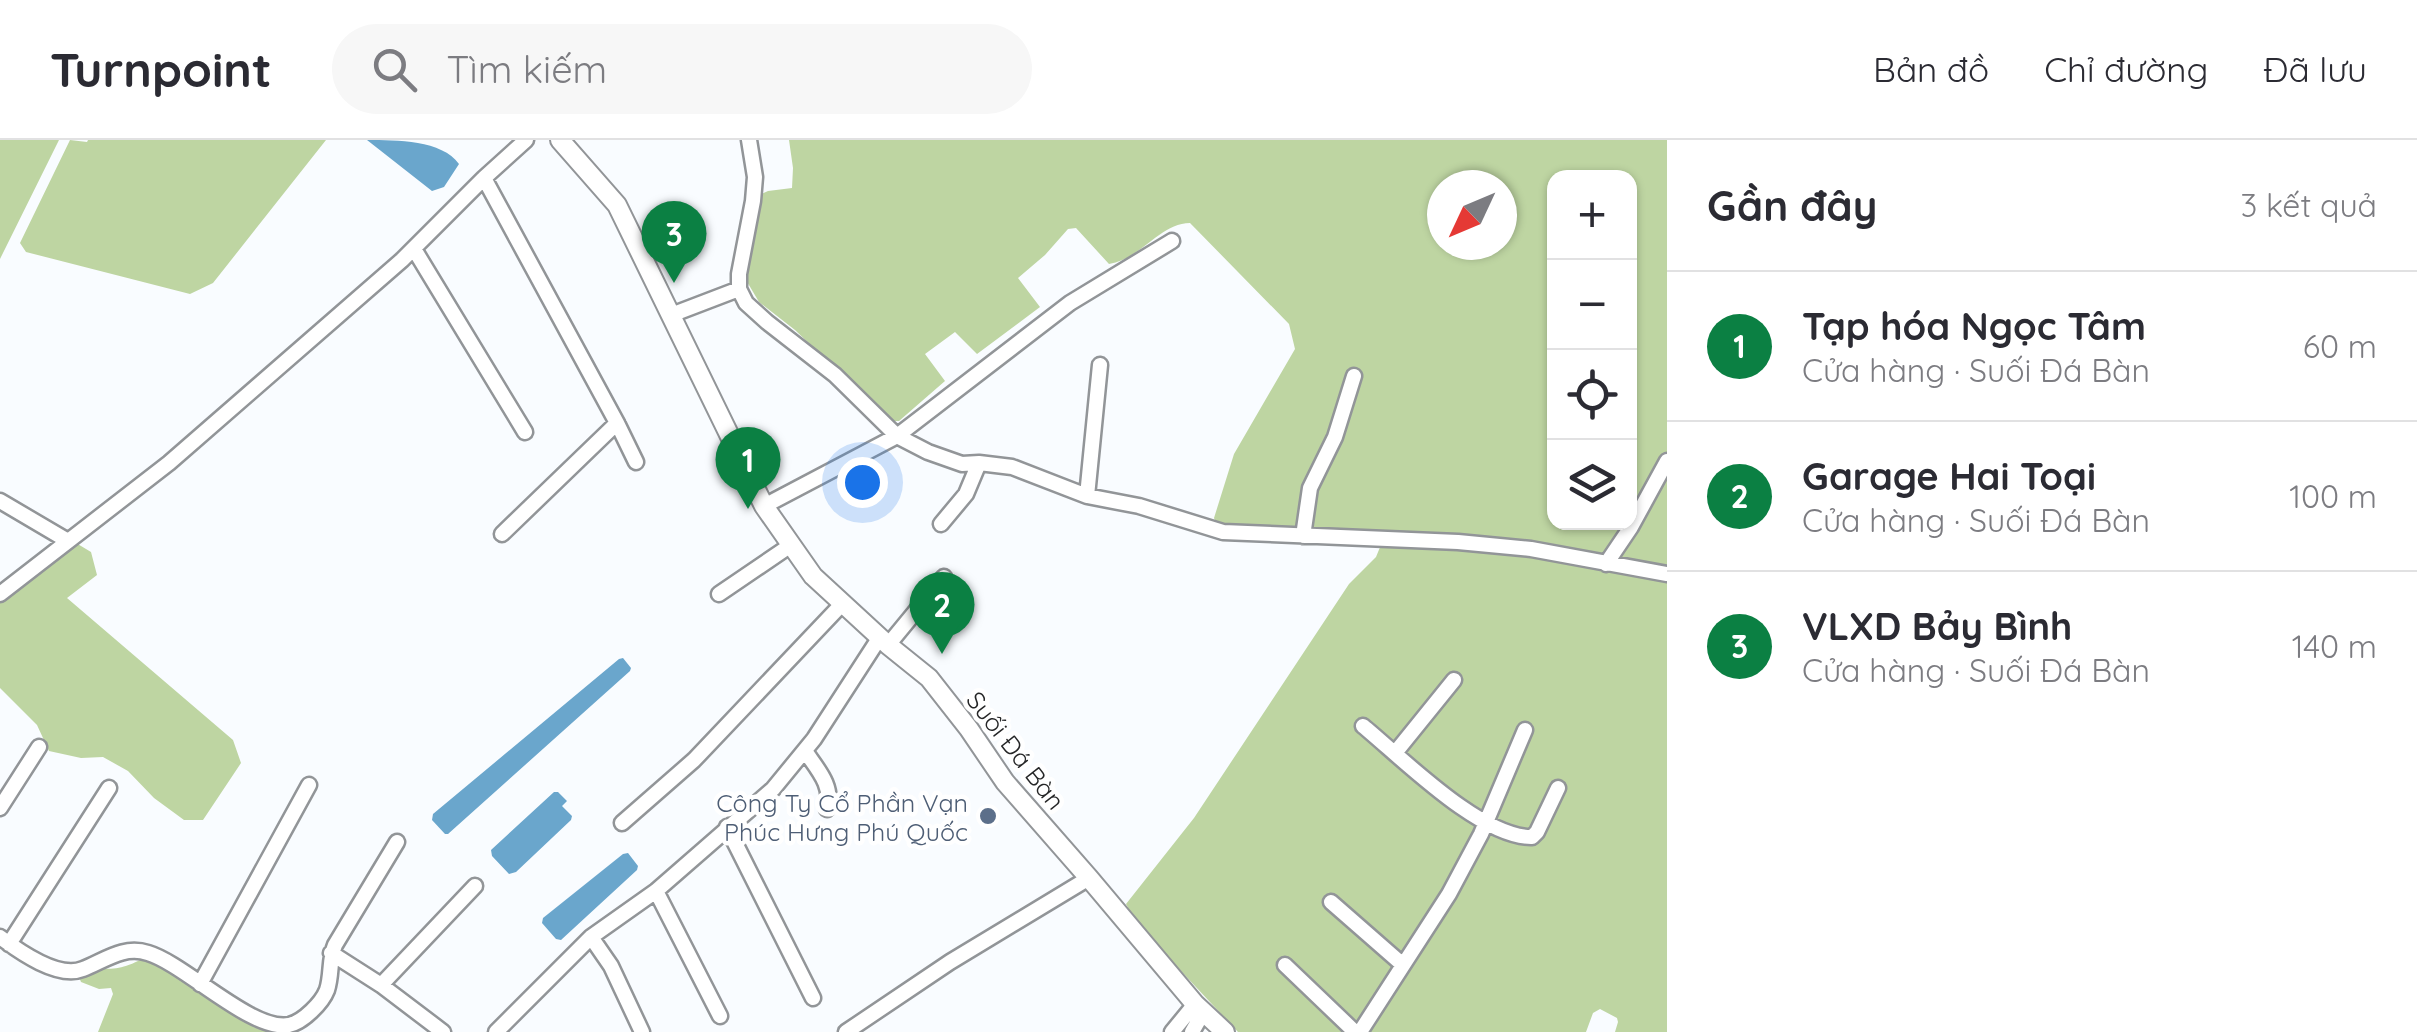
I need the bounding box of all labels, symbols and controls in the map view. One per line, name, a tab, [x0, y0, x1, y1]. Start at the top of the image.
search box	[332, 24, 1032, 114]
text: Turnpoint	[50, 39, 272, 99]
icon: search	[367, 42, 422, 97]
text: Tìm kiếm	[447, 45, 607, 93]
text: Bản đồ	[1873, 47, 1989, 91]
text: Chỉ đường	[2044, 47, 2208, 91]
text: Đã lưu	[2263, 47, 2367, 91]
north arrow	[1427, 170, 1517, 260]
map controls	[1547, 170, 1637, 530]
button: +	[1547, 170, 1637, 260]
text: Gần đây	[1707, 179, 1877, 232]
text: 3 kết quả	[2240, 185, 2377, 225]
pin: 3	[642, 201, 706, 283]
button: −	[1547, 260, 1637, 350]
text: Tạp hóa Ngọc Tâm	[1802, 302, 2146, 350]
text: 1	[1733, 326, 1746, 366]
text: 60 m	[2303, 326, 2377, 366]
button: locate	[1547, 350, 1637, 440]
text: Cửa hàng · Suối Đá Bàn	[1802, 350, 2150, 390]
pin: 1	[716, 426, 780, 509]
button: layers	[1547, 440, 1637, 530]
text: Garage Hai Toại	[1802, 452, 2096, 500]
your location	[837, 457, 888, 508]
text: 2	[1730, 476, 1749, 516]
text: 100 m	[2289, 476, 2377, 516]
text: Cửa hàng · Suối Đá Bàn	[1802, 500, 2150, 540]
pin: 2	[910, 572, 974, 654]
text: VLXD Bảy Bình	[1802, 602, 2072, 650]
text: 3	[1731, 626, 1748, 666]
text: 140 m	[2292, 626, 2377, 666]
text: Cửa hàng · Suối Đá Bàn	[1802, 650, 2150, 690]
street label: Suối Đá Bàn	[960, 685, 1072, 815]
place label: Công Ty Cổ Phần Vạn Phúc Hưng Phú Quốc	[716, 787, 968, 847]
marker: Công Ty Cổ Phần Vạn Phúc Hưng Phú Quốc	[977, 805, 999, 827]

